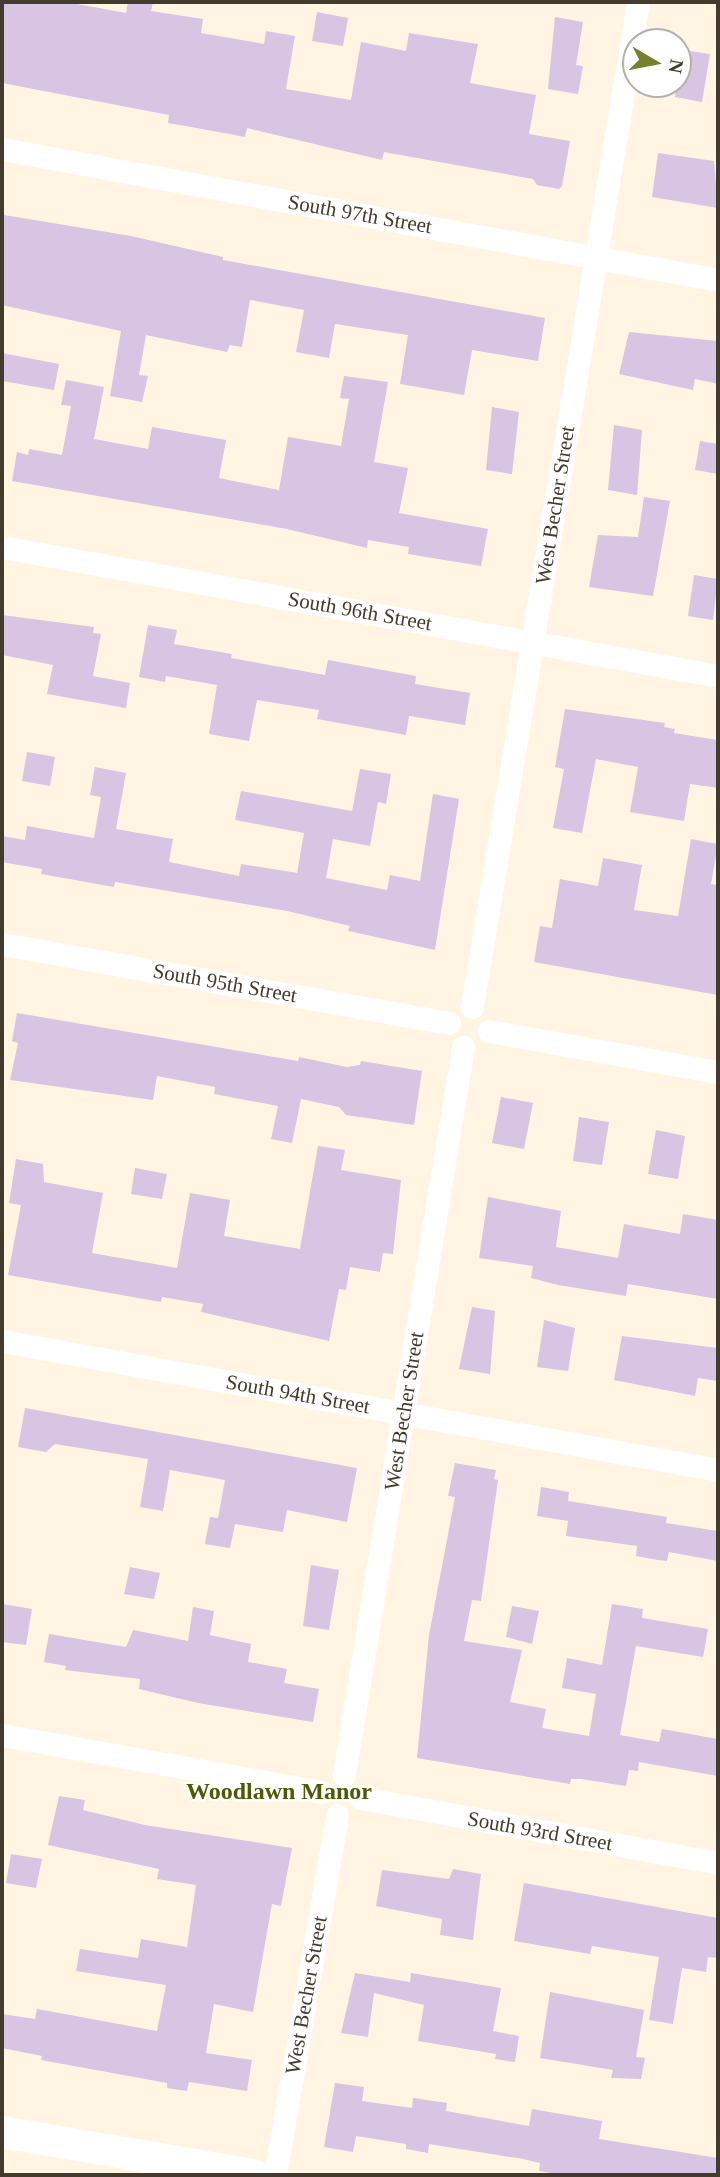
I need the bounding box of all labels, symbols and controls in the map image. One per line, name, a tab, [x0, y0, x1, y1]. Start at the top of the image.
north arrow	[622, 28, 692, 98]
text: N	[665, 58, 688, 75]
street label: South 97th Street	[286, 189, 434, 239]
street label: West Becher Street	[530, 424, 580, 586]
street label: South 96th Street	[286, 586, 434, 636]
street label: South 95th Street	[151, 958, 299, 1008]
street label: West Becher Street	[379, 1330, 429, 1492]
street label: South 94th Street	[224, 1369, 372, 1419]
district label: Woodlawn Manor	[186, 1778, 372, 1806]
street label: South 93rd Street	[465, 1806, 615, 1856]
street label: West Becher Street	[280, 1914, 332, 2076]

